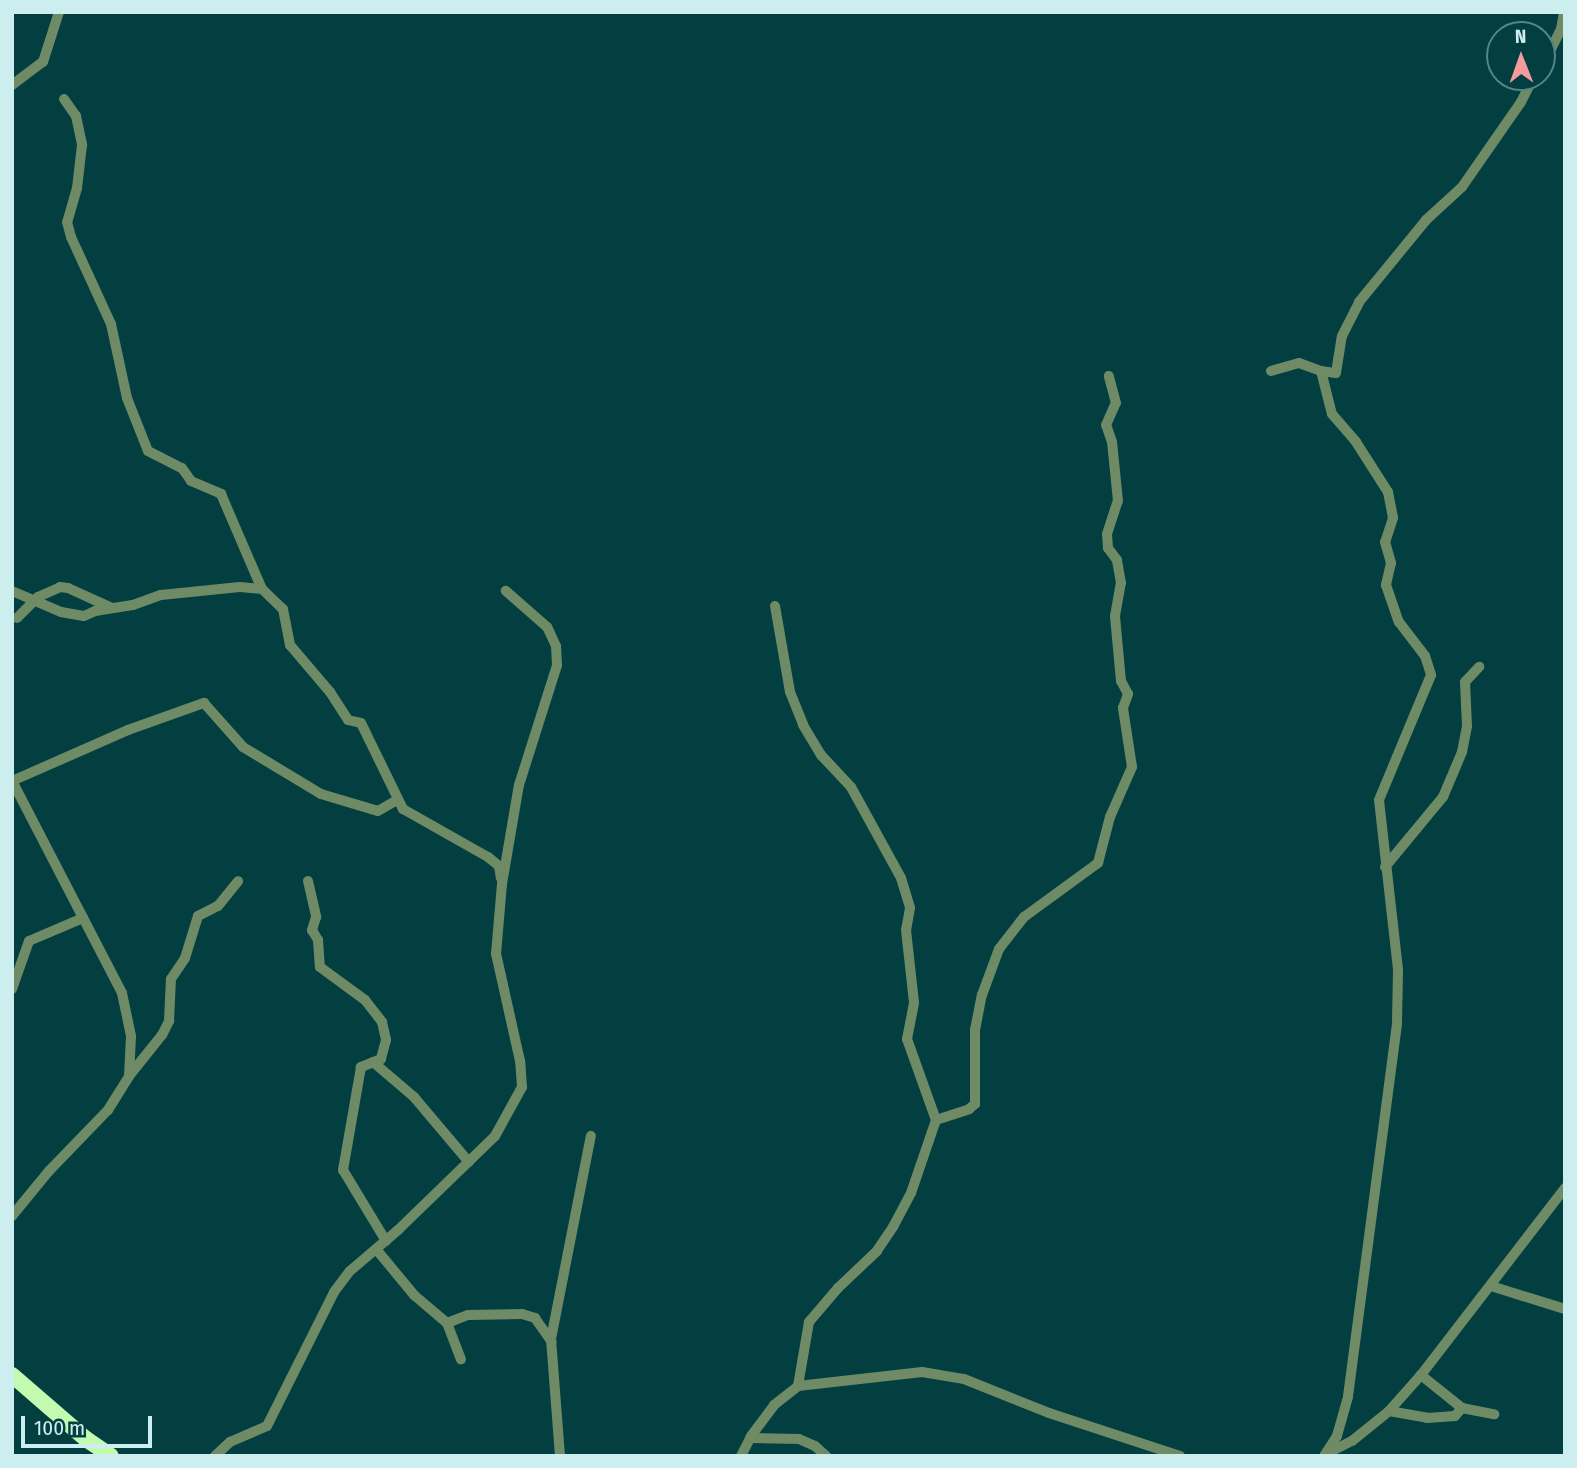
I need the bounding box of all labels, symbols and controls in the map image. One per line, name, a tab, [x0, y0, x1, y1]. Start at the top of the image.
north arrow	[1486, 21, 1556, 91]
text: N	[1515, 25, 1527, 48]
scale bar	[24, 1402, 156, 1446]
text: 100 m	[34, 1415, 85, 1441]

